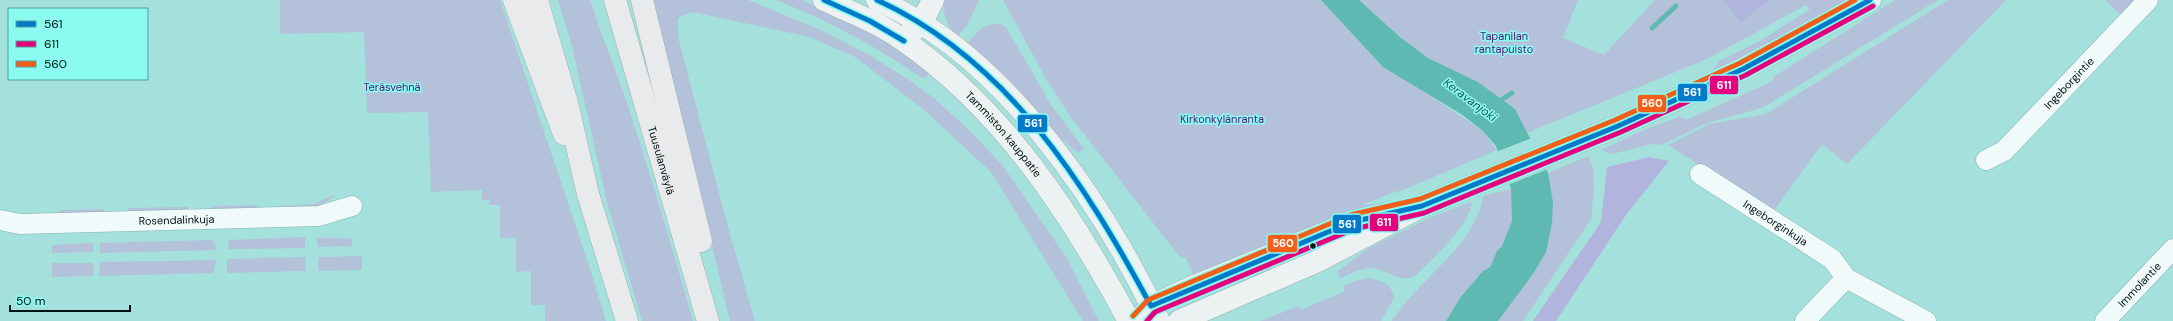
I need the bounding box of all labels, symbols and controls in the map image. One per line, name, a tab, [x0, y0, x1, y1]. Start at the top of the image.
legend	[8, 8, 148, 80]
text: 561	[44, 16, 63, 32]
park label: Tapanilan rantapuisto	[1475, 29, 1533, 56]
text: 611	[44, 36, 59, 52]
street label: Ingeborgintie	[2041, 54, 2097, 112]
text: 560	[44, 56, 67, 72]
water label: Keravanjoki	[1440, 75, 1501, 126]
line badge: 611	[1709, 75, 1739, 95]
text: 611	[1717, 78, 1731, 92]
park label: Teräsvehnä	[363, 80, 421, 94]
line badge: 561	[1677, 83, 1708, 102]
text: 561	[1683, 85, 1701, 99]
street label: Tammiston kauppatie	[963, 88, 1045, 180]
line badge: 560	[1637, 94, 1667, 113]
text: 560	[1641, 96, 1663, 110]
park label: Kirkonkylänranta	[1180, 112, 1264, 126]
line badge: 561	[1017, 114, 1048, 133]
text: 561	[1024, 116, 1042, 130]
street label: Tuusulanväylä	[645, 125, 678, 196]
street label: Ingeborginkuja	[1741, 197, 1811, 249]
street label: Rosendalinkuja	[139, 212, 215, 228]
line badge: 611	[1369, 213, 1399, 232]
line badge: 561	[1332, 214, 1362, 234]
text: 611	[1377, 215, 1391, 229]
text: 561	[1338, 217, 1356, 231]
line badge: 560	[1267, 234, 1298, 253]
text: 560	[1272, 236, 1294, 250]
unlabelled marker	[1308, 241, 1318, 251]
street label: Immolantie	[2115, 259, 2164, 310]
scale bar	[10, 287, 130, 313]
text: 50 m	[16, 293, 45, 309]

